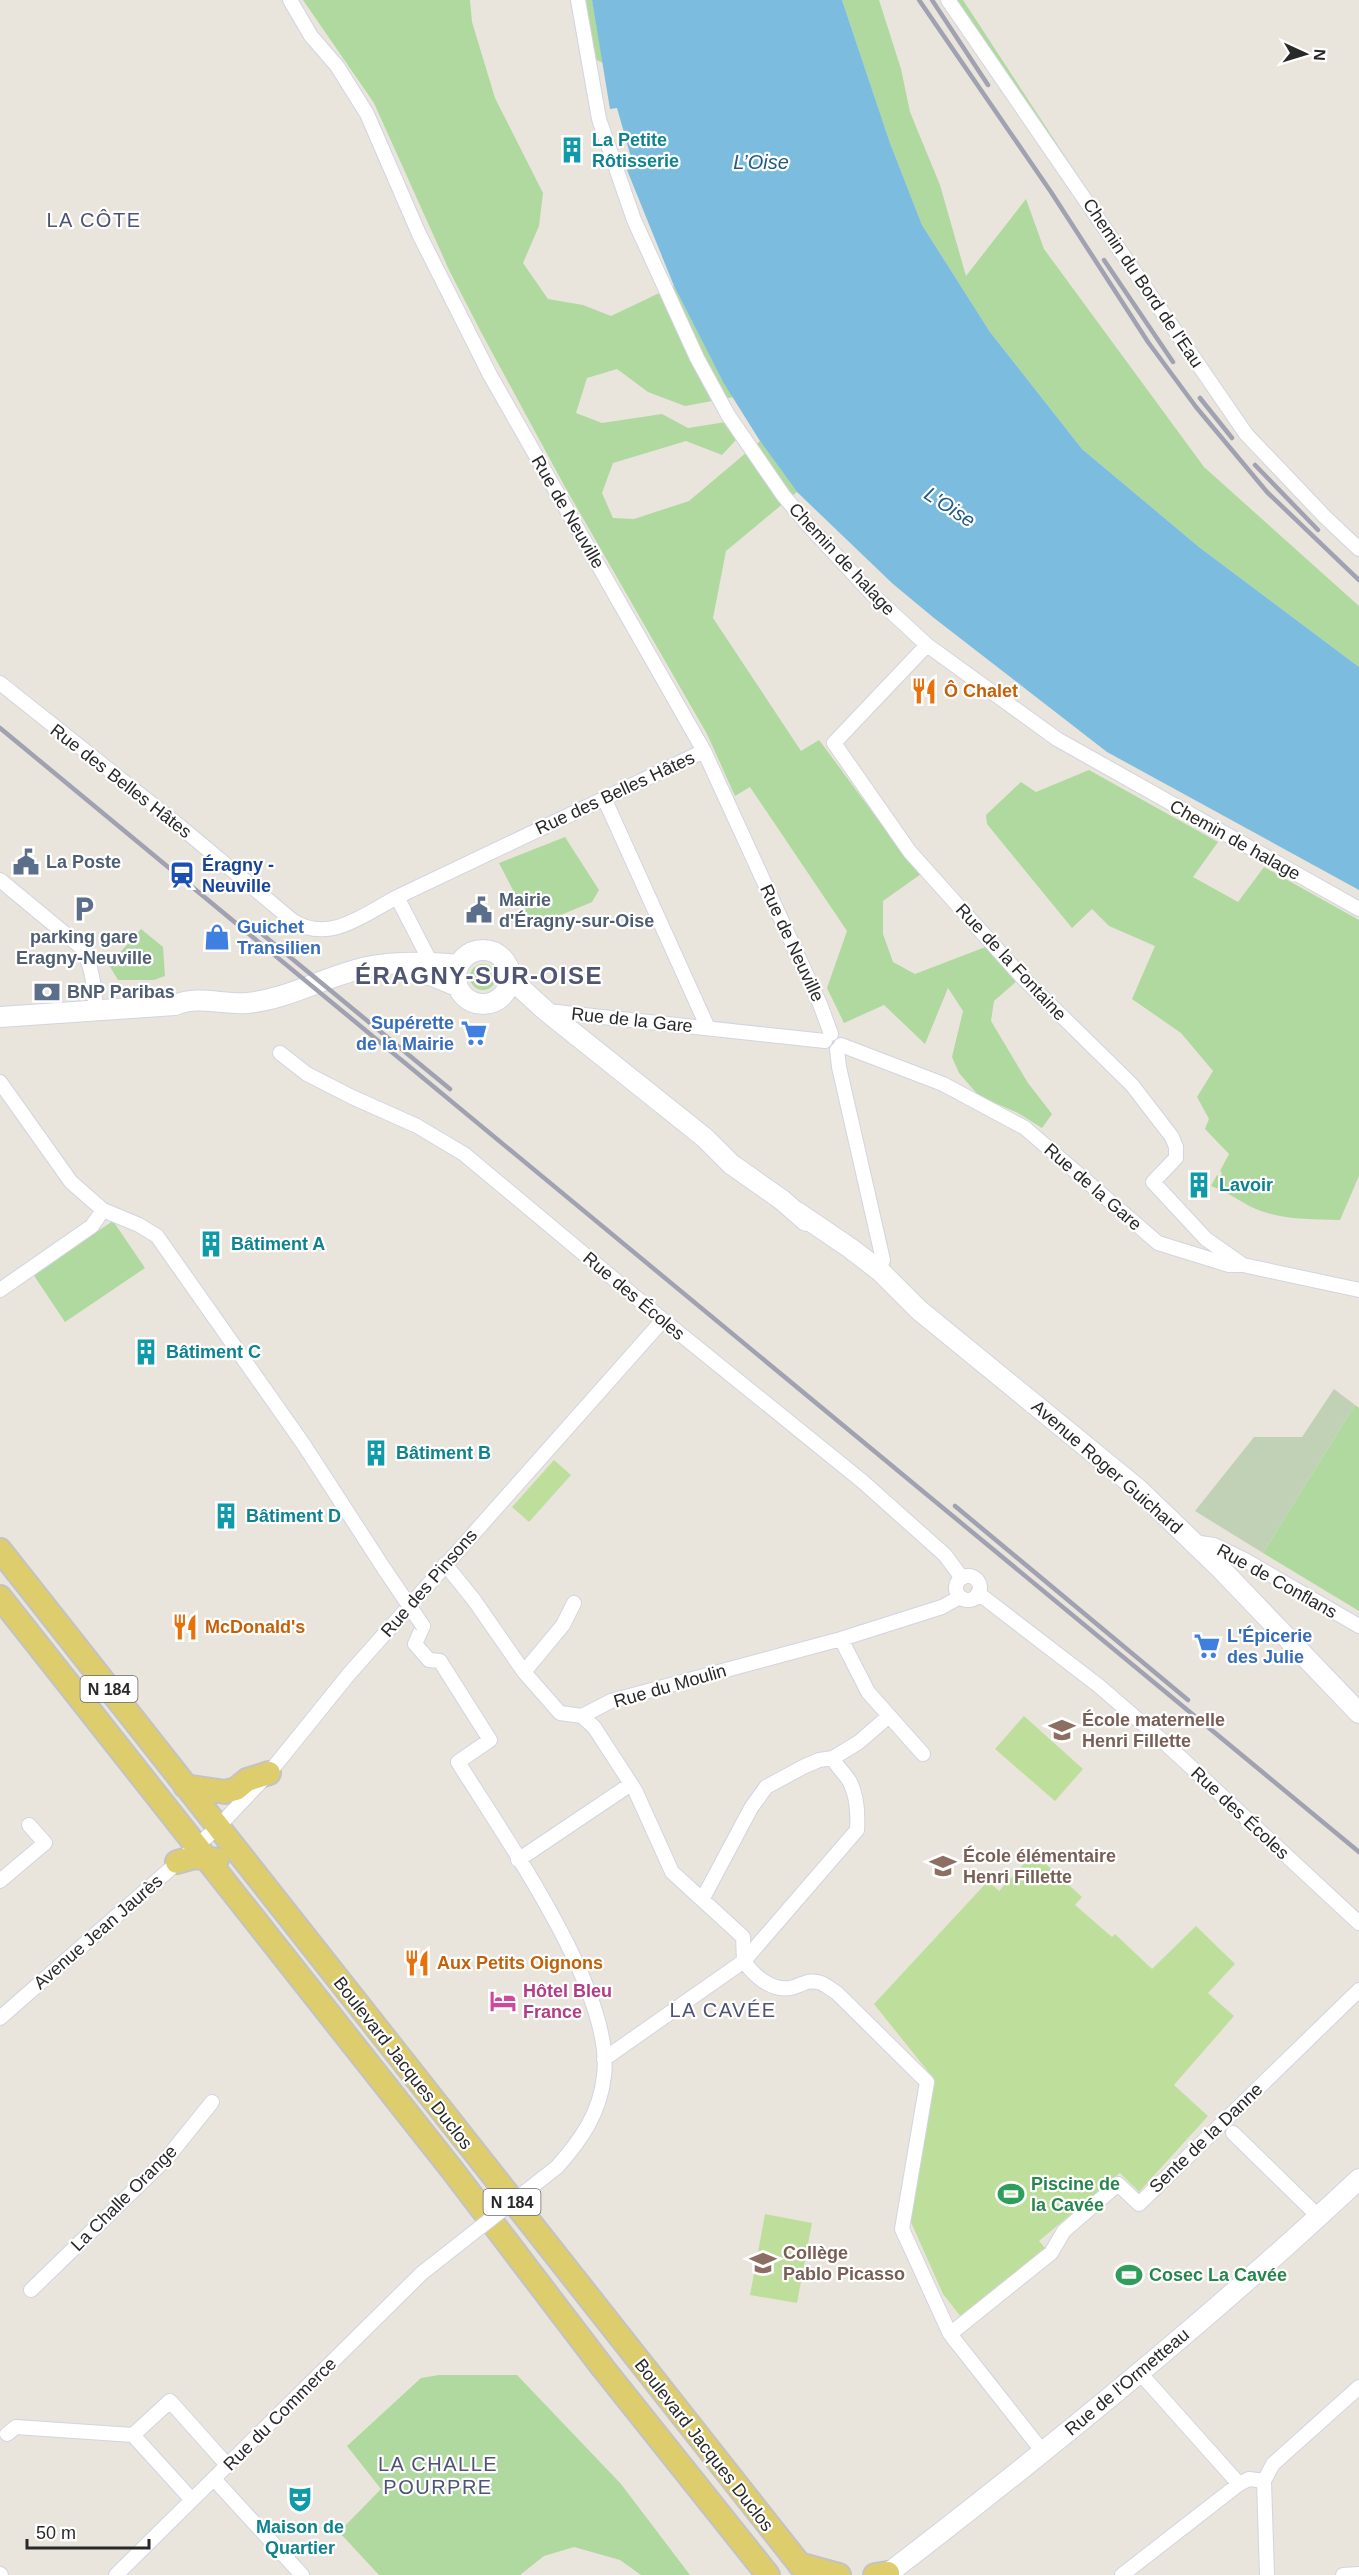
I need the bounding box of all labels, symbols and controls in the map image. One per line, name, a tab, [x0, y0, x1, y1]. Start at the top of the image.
north arrow	[1275, 24, 1335, 84]
text: N	[1311, 49, 1328, 61]
place label: La Petite Rôtisserie	[592, 130, 679, 171]
building icon: La Petite Rôtisserie	[557, 135, 587, 165]
water label: L’Oise	[733, 151, 789, 173]
street label: Chemin du Bord de l'Eau	[1079, 195, 1207, 371]
district label: LA CÔTE	[47, 209, 141, 231]
street label: Rue de Neuville	[528, 452, 608, 572]
water label: L'Oise	[920, 483, 980, 531]
street label: Chemin de halage	[785, 499, 899, 619]
restaurant icon: Ô Chalet	[909, 676, 939, 706]
place label: Ô Chalet	[944, 680, 1018, 701]
street label: Rue des Belles Hâtes	[47, 720, 195, 842]
street label: Rue des Belles Hâtes	[532, 747, 698, 839]
street label: Chemin de halage	[1166, 796, 1304, 884]
public building icon: La Poste	[11, 847, 41, 877]
place label: La Poste	[46, 852, 121, 872]
place label: Éragny - Neuville	[202, 854, 274, 896]
station icon: Éragny - Neuville	[167, 860, 197, 890]
street label: Rue de Neuville	[756, 881, 828, 1005]
place label: Mairie d'Éragny-sur-Oise	[499, 890, 654, 931]
parking icon: parking gare Eragny-Neuville	[69, 894, 99, 924]
public building icon: Mairie d'Éragny-sur-Oise	[464, 895, 494, 925]
street label: Rue de la Fontaine	[952, 900, 1070, 1024]
place label: Guichet Transilien	[237, 917, 321, 958]
shop icon: Guichet Transilien	[202, 922, 232, 952]
place label: parking gare Eragny-Neuville	[16, 927, 152, 968]
district label: ÉRAGNY-SUR-OISE	[355, 962, 603, 989]
bank icon: BNP Paribas	[32, 977, 62, 1007]
place label: BNP Paribas	[67, 982, 175, 1002]
street label: Rue de la Gare	[570, 1004, 694, 1036]
place label: Supérette de la Mairie	[356, 1013, 454, 1054]
supermarket icon: Supérette de la Mairie	[459, 1018, 489, 1048]
street label: Rue de la Gare	[1040, 1139, 1146, 1235]
building icon: Lavoir	[1184, 1170, 1214, 1200]
place label: Lavoir	[1219, 1175, 1273, 1195]
building icon: Bâtiment A	[196, 1229, 226, 1259]
place label: Bâtiment A	[231, 1234, 325, 1254]
street label: Rue des Écoles	[579, 1248, 689, 1344]
building icon: Bâtiment C	[131, 1337, 161, 1367]
place label: Bâtiment C	[166, 1342, 261, 1362]
street label: Avenue Roger Guichard	[1028, 1396, 1186, 1538]
building icon: Bâtiment B	[361, 1438, 391, 1468]
place label: Bâtiment B	[396, 1443, 491, 1463]
building icon: Bâtiment D	[211, 1501, 241, 1531]
place label: Bâtiment D	[246, 1506, 341, 1526]
street label: Rue des Pinsons	[377, 1525, 481, 1641]
street label: Rue de Conflans	[1214, 1540, 1340, 1622]
restaurant icon: McDonald's	[170, 1612, 200, 1642]
place label: McDonald's	[205, 1617, 305, 1637]
place label: L'Épicerie des Julie	[1227, 1625, 1312, 1667]
supermarket icon: L'Épicerie des Julie	[1192, 1631, 1222, 1661]
street label: Rue du Moulin	[611, 1660, 729, 1712]
road number: N 184	[80, 1676, 138, 1702]
place label: École maternelle Henri Fillette	[1082, 1709, 1225, 1751]
school or university icon: École maternelle Henri Fillette	[1047, 1715, 1077, 1745]
street label: Rue des Écoles	[1187, 1763, 1293, 1863]
place label: École élémentaire Henri Fillette	[963, 1845, 1116, 1887]
school or university icon: École élémentaire Henri Fillette	[928, 1851, 958, 1881]
street label: Avenue Jean Jaurès	[30, 1871, 166, 1993]
restaurant icon: Aux Petits Oignons	[402, 1948, 432, 1978]
place label: Aux Petits Oignons	[437, 1953, 603, 1973]
street label: Boulevard Jacques Duclos	[330, 1973, 476, 2153]
place label: Hôtel Bleu France	[523, 1981, 612, 2022]
hotel icon: Hôtel Bleu France	[488, 1986, 518, 2016]
district label: LA CAVÉE	[669, 1999, 777, 2021]
street label: Sente de la Danne	[1145, 2079, 1267, 2197]
street label: La Challe Orange	[67, 2141, 181, 2255]
place label: Piscine de la Cavée	[1031, 2174, 1120, 2215]
sports icon: Piscine de la Cavée	[996, 2179, 1026, 2209]
road number: N 184	[484, 2189, 540, 2215]
place label: Collège Pablo Picasso	[783, 2243, 905, 2284]
school or university icon: Collège Pablo Picasso	[748, 2248, 778, 2278]
sports icon: Cosec La Cavée	[1114, 2260, 1144, 2290]
place label: Cosec La Cavée	[1149, 2265, 1287, 2285]
street label: Rue de l'Ormetteau	[1061, 2324, 1193, 2440]
street label: Rue du Commerce	[220, 2354, 340, 2474]
street label: Boulevard Jacques Duclos	[631, 2355, 777, 2535]
district label: LA CHALLE POURPRE	[378, 2453, 498, 2498]
theatre icon: Maison de Quartier	[285, 2484, 315, 2514]
scale bar	[27, 2512, 148, 2550]
place label: Maison de Quartier	[256, 2517, 344, 2558]
text: 50 m	[36, 2523, 76, 2543]

